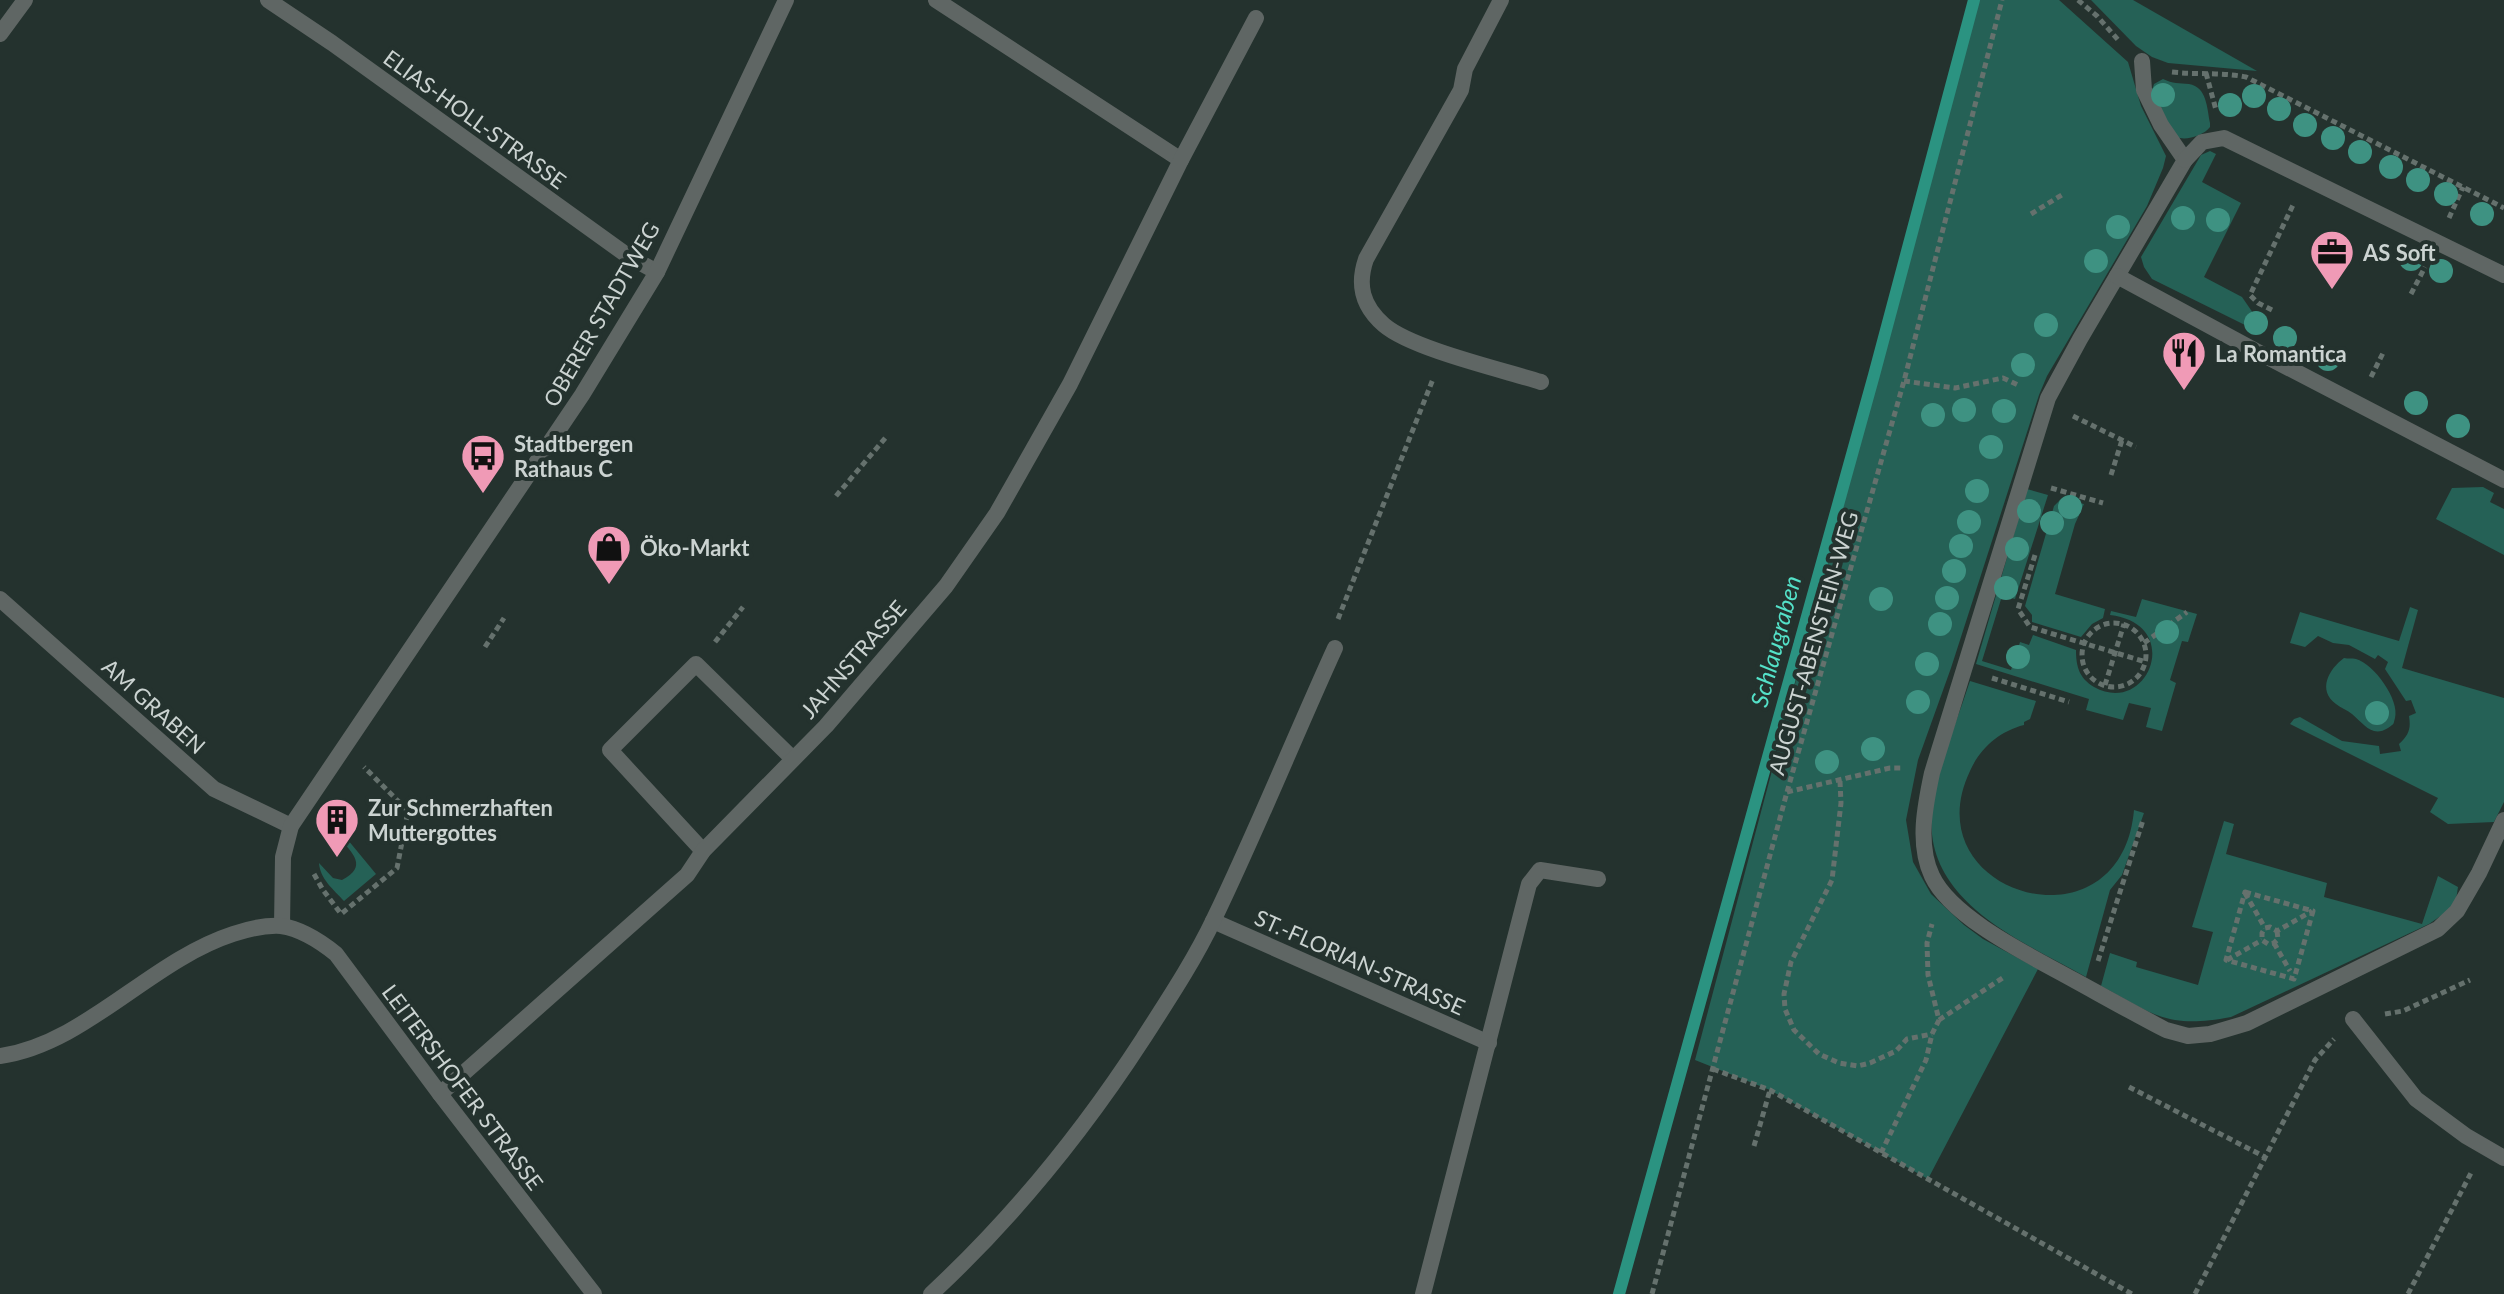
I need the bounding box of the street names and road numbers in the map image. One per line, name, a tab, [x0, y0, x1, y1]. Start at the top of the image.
street label: ELIAS-HOLL-STRASSE	[378, 44, 572, 194]
street label: OBERER STADTWEG	[537, 217, 665, 411]
street label: AUGUST-ABENSTEIN-WEG	[1762, 508, 1864, 778]
street label: JAHNSTRASSE	[794, 594, 912, 724]
street label: AM GRABEN	[97, 653, 211, 759]
street label: ST.-FLORIAN-STRASSE	[1251, 903, 1469, 1021]
street label: LEITERSHOFER STRASSE	[377, 979, 549, 1195]

